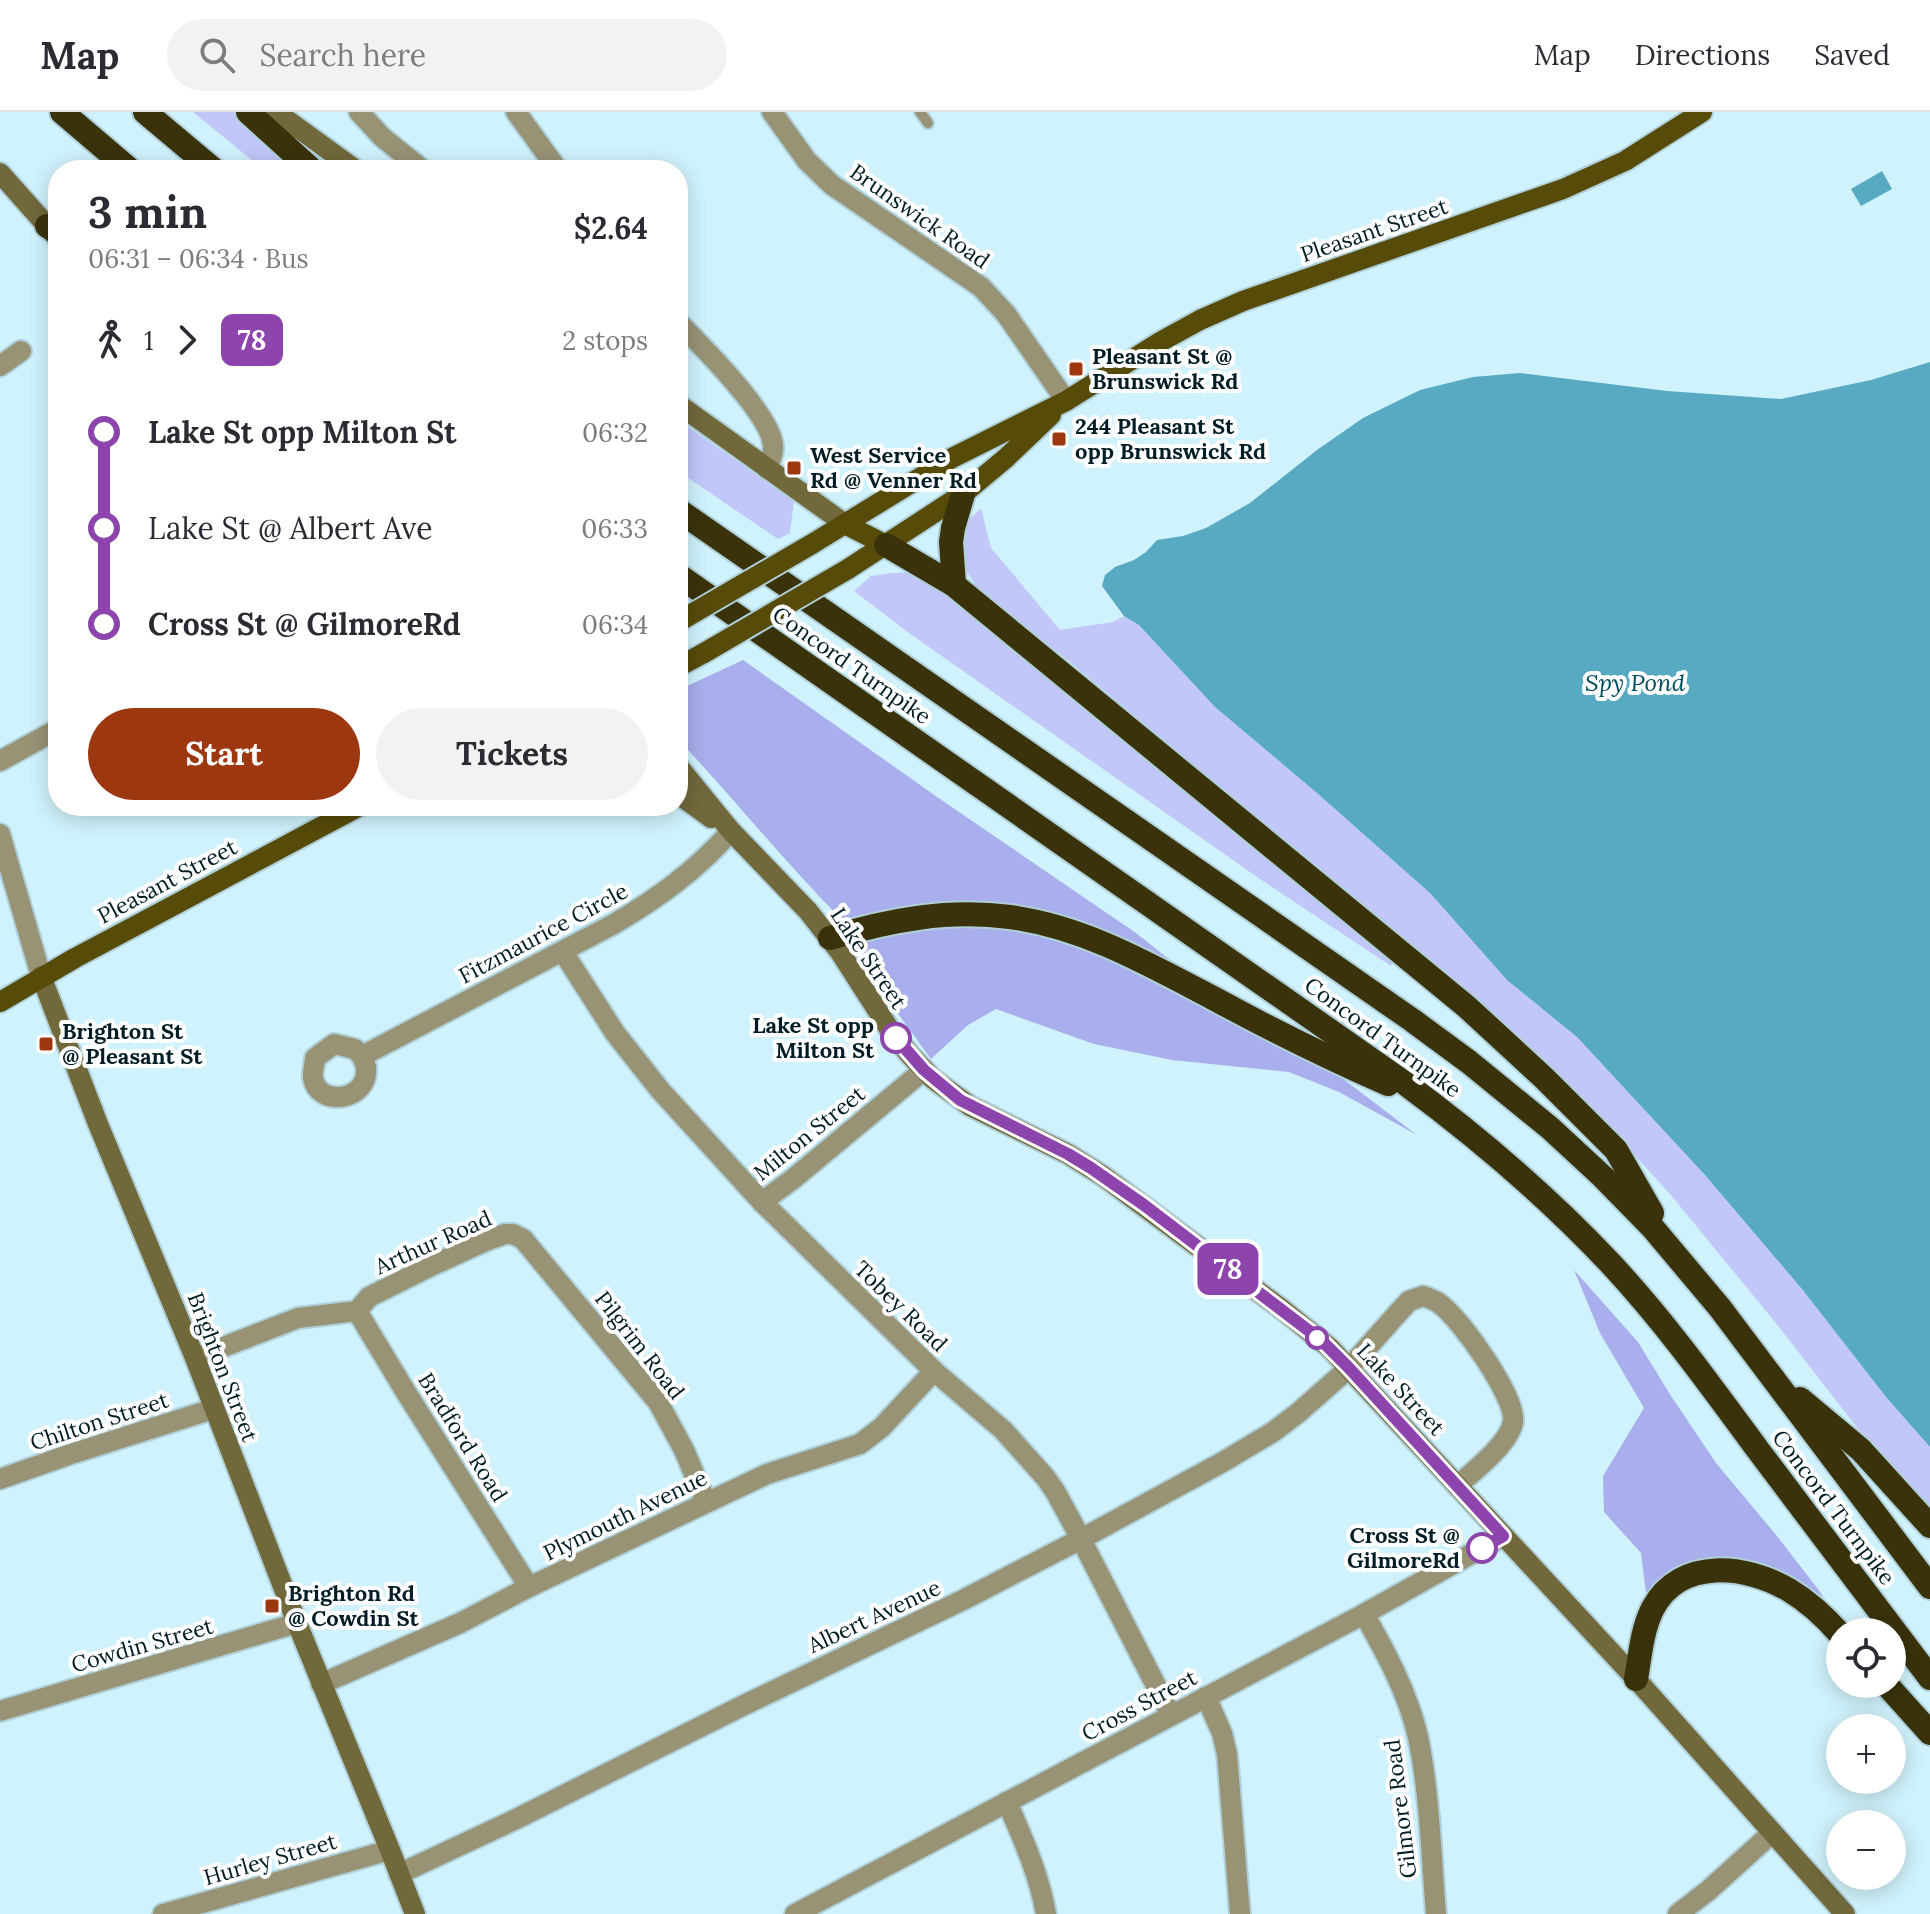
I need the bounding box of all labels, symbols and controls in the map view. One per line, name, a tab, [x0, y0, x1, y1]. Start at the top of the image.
search box	[167, 19, 727, 91]
text: Map	[40, 31, 119, 79]
icon: search	[195, 33, 239, 77]
text: Search here	[259, 36, 426, 74]
text: Map	[1534, 37, 1591, 73]
text: Directions	[1635, 37, 1770, 73]
text: Saved	[1814, 37, 1890, 73]
street label: Brunswick Road	[845, 158, 995, 274]
text: 3 min	[88, 184, 207, 240]
street label: Pleasant Street	[1297, 192, 1452, 268]
text: $2.64	[574, 209, 648, 247]
text: 06:31 – 06:34 · Bus	[88, 242, 309, 275]
icon: walk	[88, 318, 132, 362]
icon: forward	[165, 318, 209, 362]
text: 78	[237, 322, 267, 358]
text: 1	[144, 324, 153, 357]
text: 2 stops	[562, 324, 648, 357]
place label: Pleasant St @ Brunswick Rd	[1092, 342, 1238, 395]
marker: Pleasant St @ Brunswick Rd	[1067, 360, 1085, 378]
place label: 244 Pleasant St opp Brunswick Rd	[1075, 412, 1266, 465]
text: Lake St opp Milton St	[148, 413, 456, 451]
text: 06:32	[582, 416, 648, 449]
marker: 244 Pleasant St opp Brunswick Rd	[1050, 430, 1068, 448]
place label: West Service Rd @ Venner Rd	[810, 441, 977, 494]
marker: West Service Rd @ Venner Rd	[785, 459, 803, 477]
text: Lake St @ Albert Ave	[148, 509, 433, 547]
text: 06:33	[581, 512, 648, 545]
street label: Concord Turnpike	[767, 600, 937, 730]
text: Cross St @ GilmoreRd	[148, 605, 461, 643]
text: 06:34	[582, 608, 648, 641]
water label: Spy Pond	[1585, 667, 1686, 698]
button: Start	[88, 708, 360, 800]
button: Tickets	[376, 708, 648, 800]
street label: Pleasant Street	[93, 832, 242, 929]
street label: Fitzmaurice Circle	[454, 877, 633, 989]
street label: Lake Street	[825, 902, 913, 1014]
street label: Concord Turnpike	[1299, 971, 1467, 1103]
place label: Lake St opp Milton St	[752, 1011, 875, 1064]
place label: Brighton St @ Pleasant St	[62, 1017, 203, 1070]
marker: Lake St opp Milton St	[881, 1023, 911, 1053]
marker: Brighton St @ Pleasant St	[37, 1035, 55, 1053]
street label: Milton Street	[748, 1079, 871, 1186]
street label: Arthur Road	[369, 1204, 496, 1281]
line badge: 78	[1192, 1243, 1264, 1295]
text: 78	[1213, 1251, 1243, 1287]
street label: Tobey Road	[848, 1255, 954, 1357]
street label: Pilgrim Road	[589, 1285, 691, 1405]
street label: Brighton Street	[182, 1288, 265, 1446]
unlabelled marker	[1306, 1327, 1328, 1349]
street label: Lake Street	[1351, 1337, 1451, 1441]
street label: Bradford Road	[412, 1367, 514, 1507]
street label: Chilton Street	[26, 1385, 172, 1457]
street label: Concord Turnpike	[1767, 1424, 1902, 1590]
street label: Plymouth Avenue	[539, 1463, 711, 1567]
place label: Cross St @ GilmoreRd	[1347, 1521, 1460, 1574]
marker: Cross St @ GilmoreRd	[1467, 1533, 1497, 1563]
street label: Albert Avenue	[802, 1573, 945, 1659]
place label: Brighton Rd @ Cowdin St	[288, 1579, 419, 1632]
marker: Brighton Rd @ Cowdin St	[263, 1597, 281, 1615]
street label: Cowdin Street	[68, 1611, 217, 1679]
map controls	[1826, 1618, 1906, 1890]
button: locate	[1826, 1618, 1906, 1698]
street label: Cross Street	[1077, 1663, 1202, 1747]
button: +	[1826, 1714, 1906, 1794]
street label: Gilmore Road	[1378, 1738, 1422, 1880]
button: −	[1826, 1810, 1906, 1890]
street label: Hurley Street	[200, 1827, 340, 1891]

